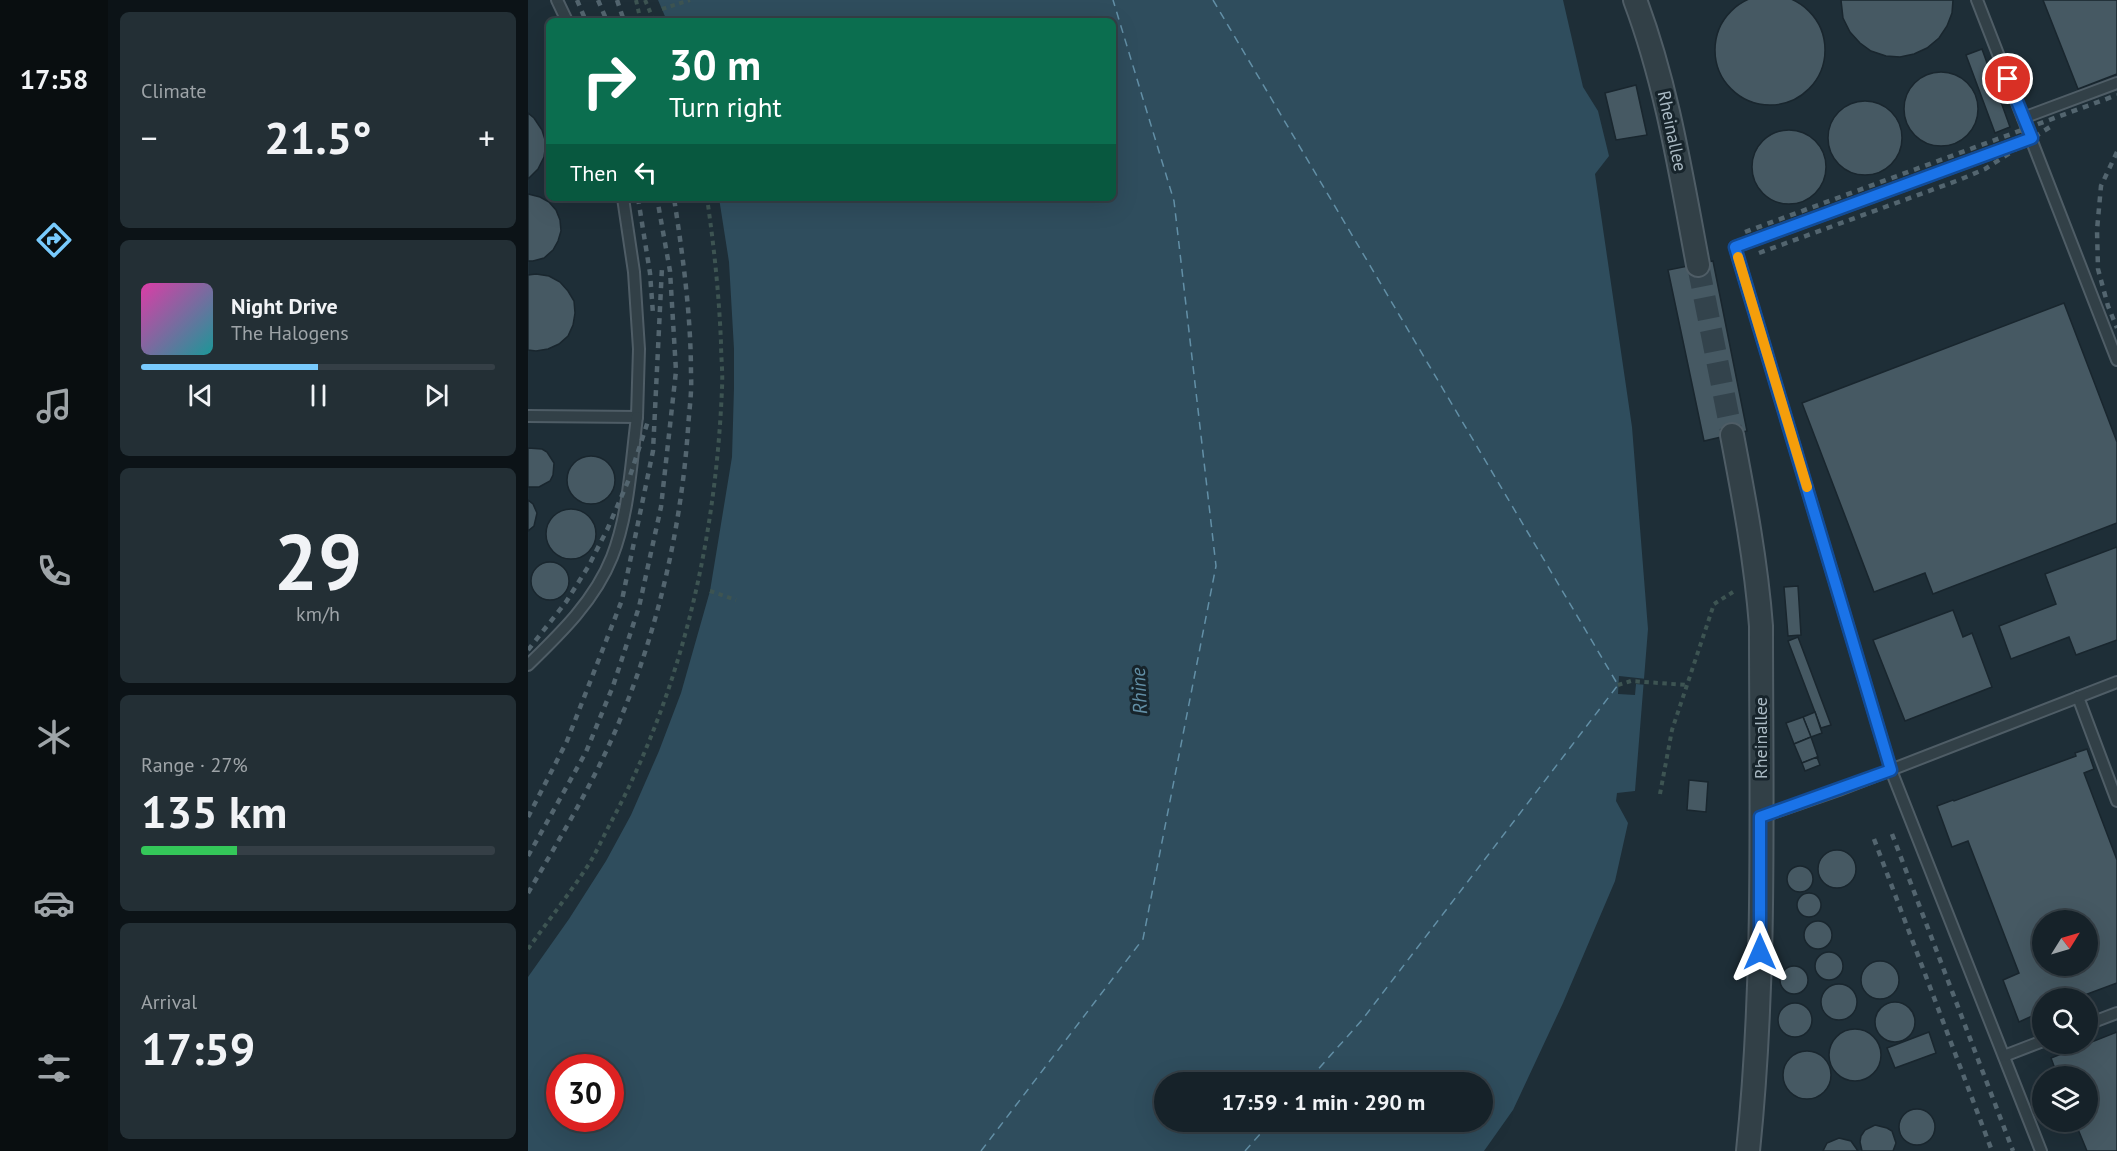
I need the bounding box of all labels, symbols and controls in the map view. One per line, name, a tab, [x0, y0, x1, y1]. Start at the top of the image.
text: 30 m	[669, 37, 761, 92]
icon: right	[570, 42, 648, 120]
pin	[1982, 53, 2033, 104]
text: 17:58	[20, 62, 88, 96]
icon: arrive	[1991, 62, 2024, 95]
text: Climate	[141, 78, 207, 104]
street label: Rheinallee	[1653, 88, 1692, 173]
text: Turn right	[669, 90, 782, 124]
text: 21.5°	[264, 108, 372, 166]
text: −	[141, 116, 158, 159]
text: +	[478, 116, 495, 159]
icon: left	[629, 156, 662, 189]
text: Then	[570, 159, 617, 187]
icon: directions	[33, 219, 75, 261]
text: Night Drive	[231, 292, 338, 320]
text: The Halogens	[231, 320, 349, 346]
icon: previous	[184, 379, 217, 412]
icon: pause	[302, 379, 335, 412]
icon: next	[420, 379, 453, 412]
icon: music	[33, 385, 75, 427]
text: 29	[274, 511, 362, 612]
icon: phone	[33, 550, 75, 592]
text: km/h	[296, 601, 340, 627]
water label: Rhine	[1125, 666, 1153, 715]
street label: Rheinallee	[1749, 697, 1772, 779]
icon: climate	[33, 716, 75, 758]
text: Range · 27%	[141, 752, 248, 778]
text: 135 km	[141, 782, 287, 840]
icon: car	[33, 882, 75, 924]
north arrow	[2032, 910, 2098, 976]
map controls	[2032, 910, 2098, 1132]
position arrow	[1728, 920, 1792, 984]
button: search	[2032, 988, 2098, 1054]
text: Arrival	[141, 989, 197, 1015]
text: 17:59	[141, 1019, 255, 1077]
icon: filters	[33, 1047, 75, 1089]
speed limit sign: 30	[546, 1054, 624, 1132]
button: layers	[2032, 1066, 2098, 1132]
text: 17:59 · 1 min · 290 m	[1222, 1088, 1425, 1116]

